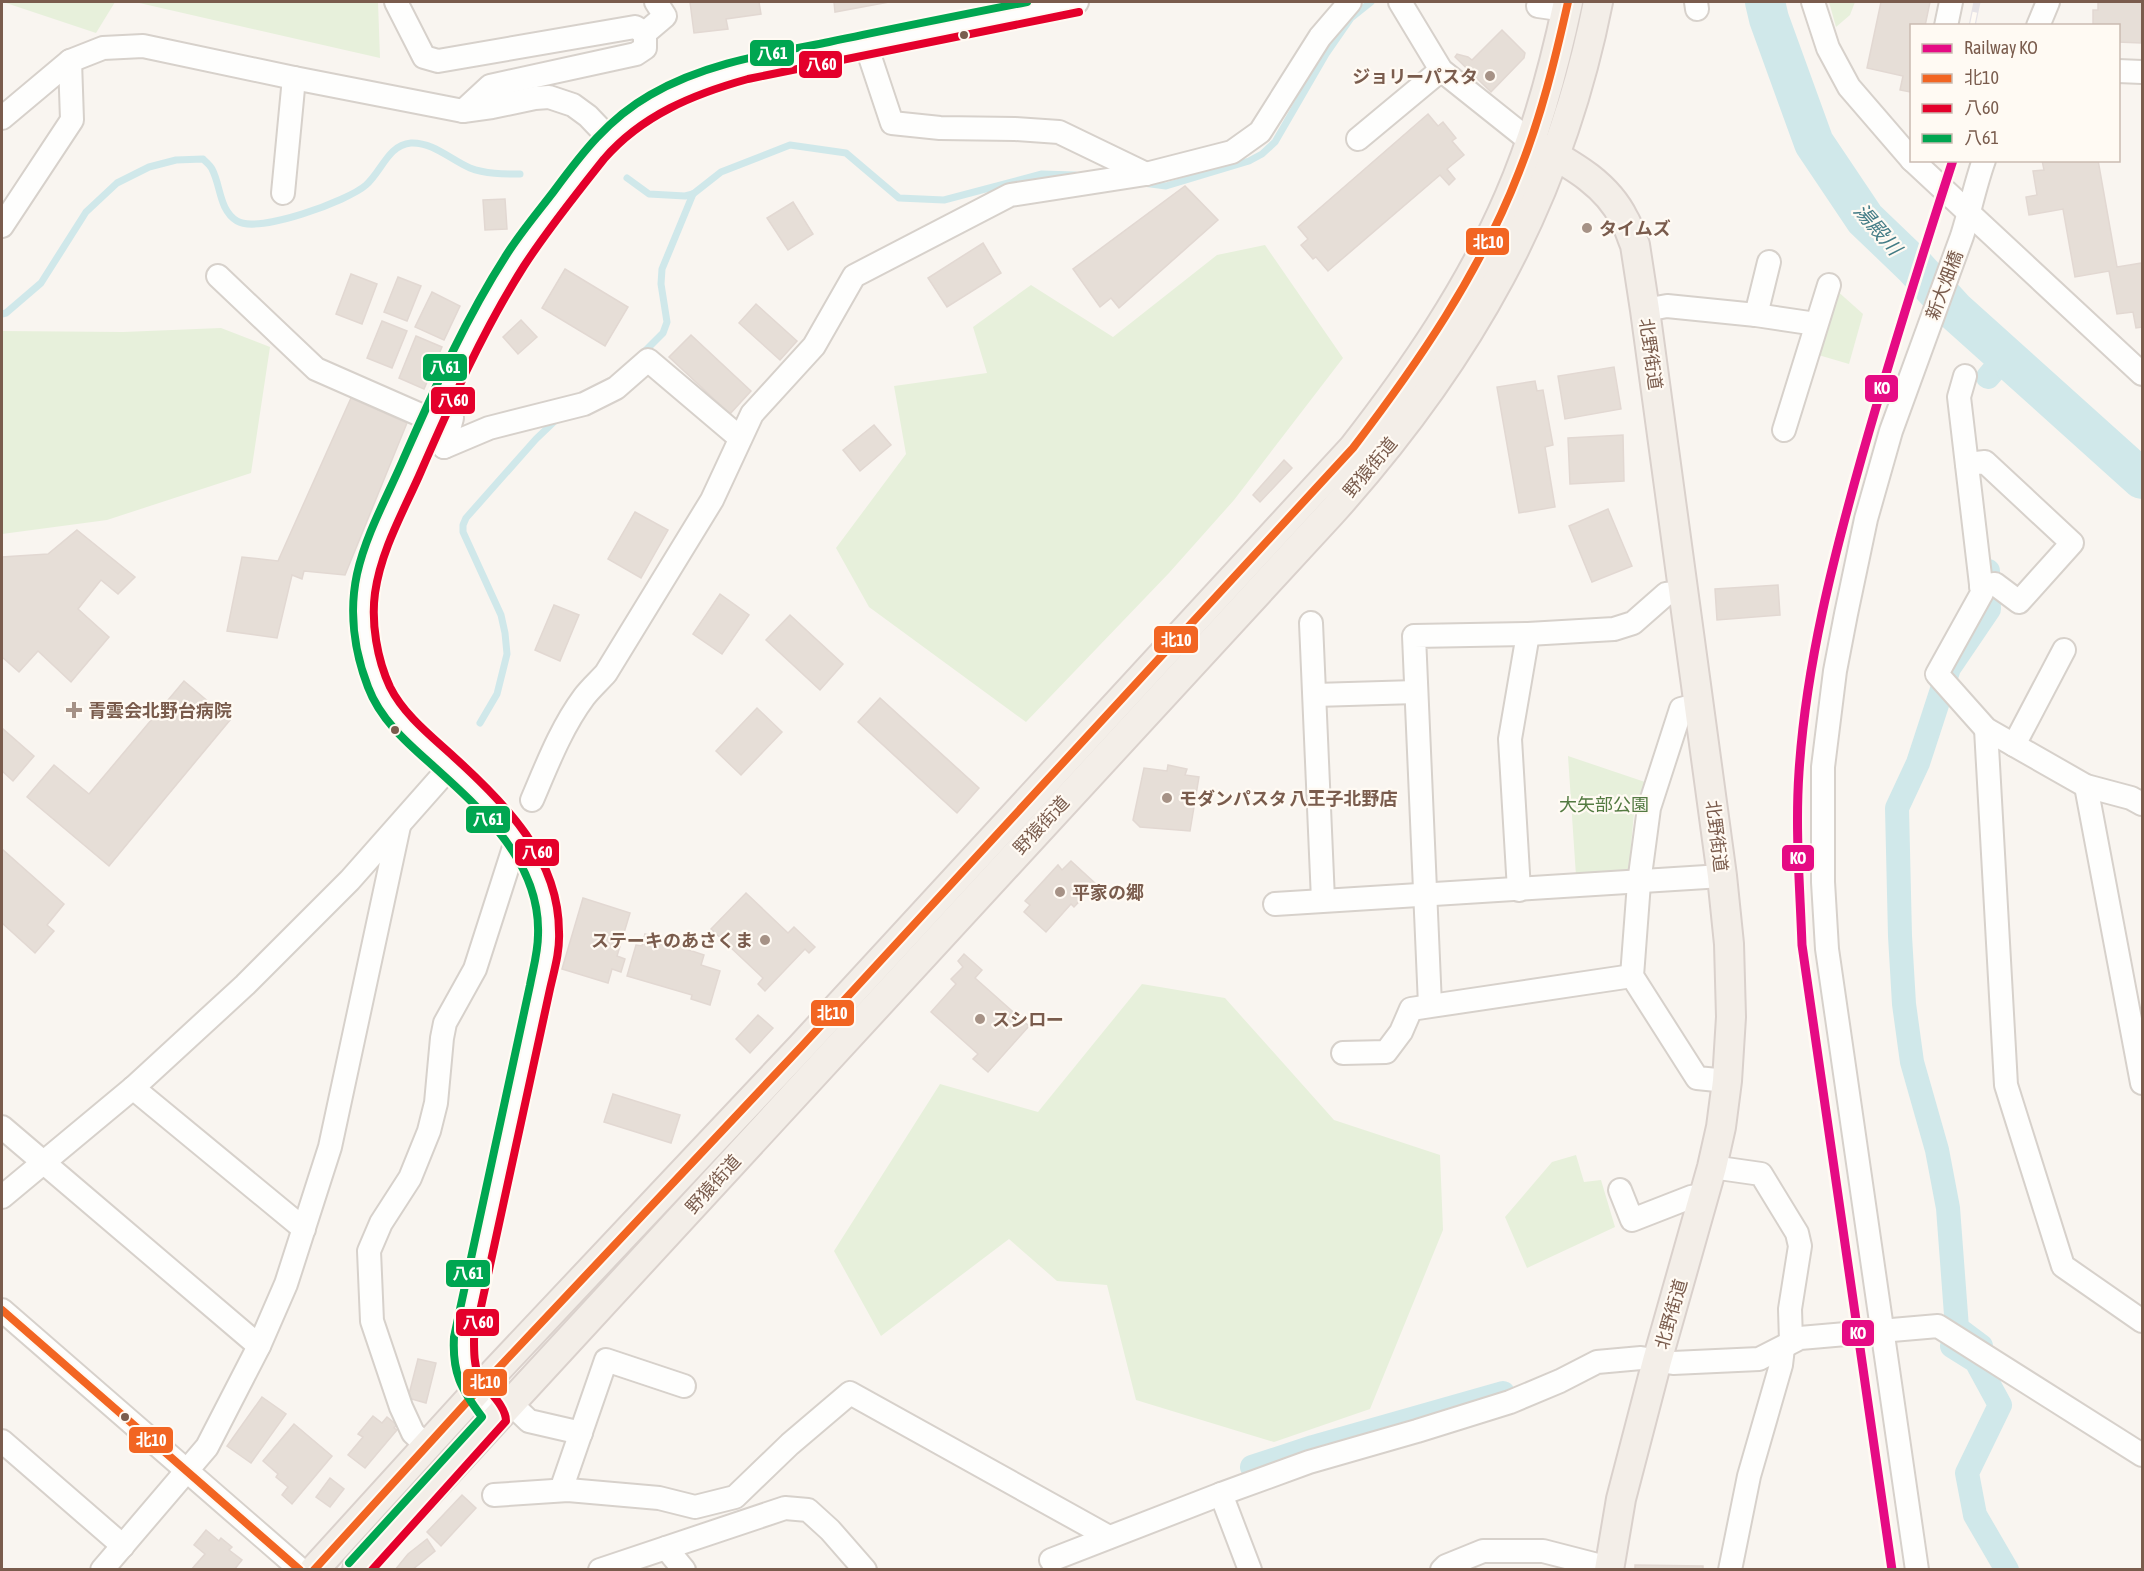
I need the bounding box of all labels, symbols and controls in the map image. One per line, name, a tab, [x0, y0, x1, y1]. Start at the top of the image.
legend	[1910, 24, 2120, 162]
unlabelled marker	[958, 29, 970, 41]
text: Railway KO	[1964, 37, 2038, 58]
line badge: 八61	[749, 39, 795, 67]
text: 八61	[756, 44, 788, 62]
line badge: 八60	[798, 50, 843, 79]
text: 八60	[805, 55, 837, 73]
place label: ジョリーパスタ	[1352, 66, 1478, 87]
text: 北10	[1964, 67, 1999, 88]
marker: ジョリーパスタ	[1483, 69, 1497, 83]
text: 八60	[1964, 97, 1999, 118]
text: 八61	[1964, 127, 1999, 148]
water label: 湯殿川	[1850, 199, 1908, 261]
place label: タイムズ	[1599, 218, 1671, 239]
marker: タイムズ	[1580, 221, 1594, 235]
line badge: 北10	[1465, 227, 1510, 256]
text: 北10	[1472, 233, 1504, 251]
street label: 新大畑橋	[1921, 248, 1967, 322]
street label: 北野街道	[1636, 317, 1666, 391]
line badge: 八61	[422, 353, 468, 382]
text: 八61	[429, 358, 461, 376]
line badge: KO	[1864, 374, 1899, 403]
text: KO	[1874, 379, 1890, 397]
line badge: 八60	[430, 386, 476, 415]
text: 八60	[437, 391, 469, 409]
street label: 野猿街道	[1339, 433, 1401, 501]
line badge: 北10	[1153, 625, 1199, 654]
text: 北10	[1160, 631, 1192, 649]
place label: 青雲会北野台病院	[88, 700, 232, 721]
marker: 青雲会北野台病院	[65, 701, 83, 719]
unlabelled marker	[389, 724, 401, 736]
place label: モダンパスタ 八王子北野店	[1179, 788, 1397, 809]
marker: モダンパスタ 八王子北野店	[1160, 791, 1174, 805]
street label: 野猿街道	[1009, 792, 1073, 858]
park label: 大矢部公園	[1559, 794, 1649, 815]
street label: 北野街道	[1702, 799, 1732, 873]
line badge: 八61	[465, 805, 511, 834]
text: 八61	[472, 810, 504, 828]
line badge: 八60	[514, 838, 560, 867]
text: 八60	[521, 843, 553, 861]
line badge: KO	[1781, 844, 1815, 872]
text: KO	[1790, 849, 1806, 867]
place label: 平家の郷	[1072, 882, 1144, 903]
marker: 平家の郷	[1053, 885, 1067, 899]
place label: ステーキのあさくま	[591, 930, 753, 951]
marker: ステーキのあさくま	[758, 933, 772, 947]
line badge: 北10	[810, 999, 855, 1027]
text: 北10	[816, 1004, 848, 1022]
place label: スシロー	[992, 1009, 1064, 1030]
marker: スシロー	[973, 1012, 987, 1026]
street label: 野猿街道	[681, 1150, 745, 1218]
line badge: 八61	[445, 1259, 491, 1288]
text: 八61	[452, 1264, 484, 1282]
street label: 北野街道	[1651, 1277, 1691, 1351]
line badge: 八60	[455, 1308, 500, 1337]
text: 八60	[462, 1313, 494, 1331]
line badge: KO	[1841, 1319, 1875, 1347]
text: KO	[1850, 1324, 1866, 1342]
line badge: 北10	[462, 1368, 508, 1397]
text: 北10	[469, 1373, 501, 1391]
unlabelled marker	[119, 1411, 131, 1423]
line badge: 北10	[128, 1426, 174, 1454]
text: 北10	[135, 1431, 167, 1449]

